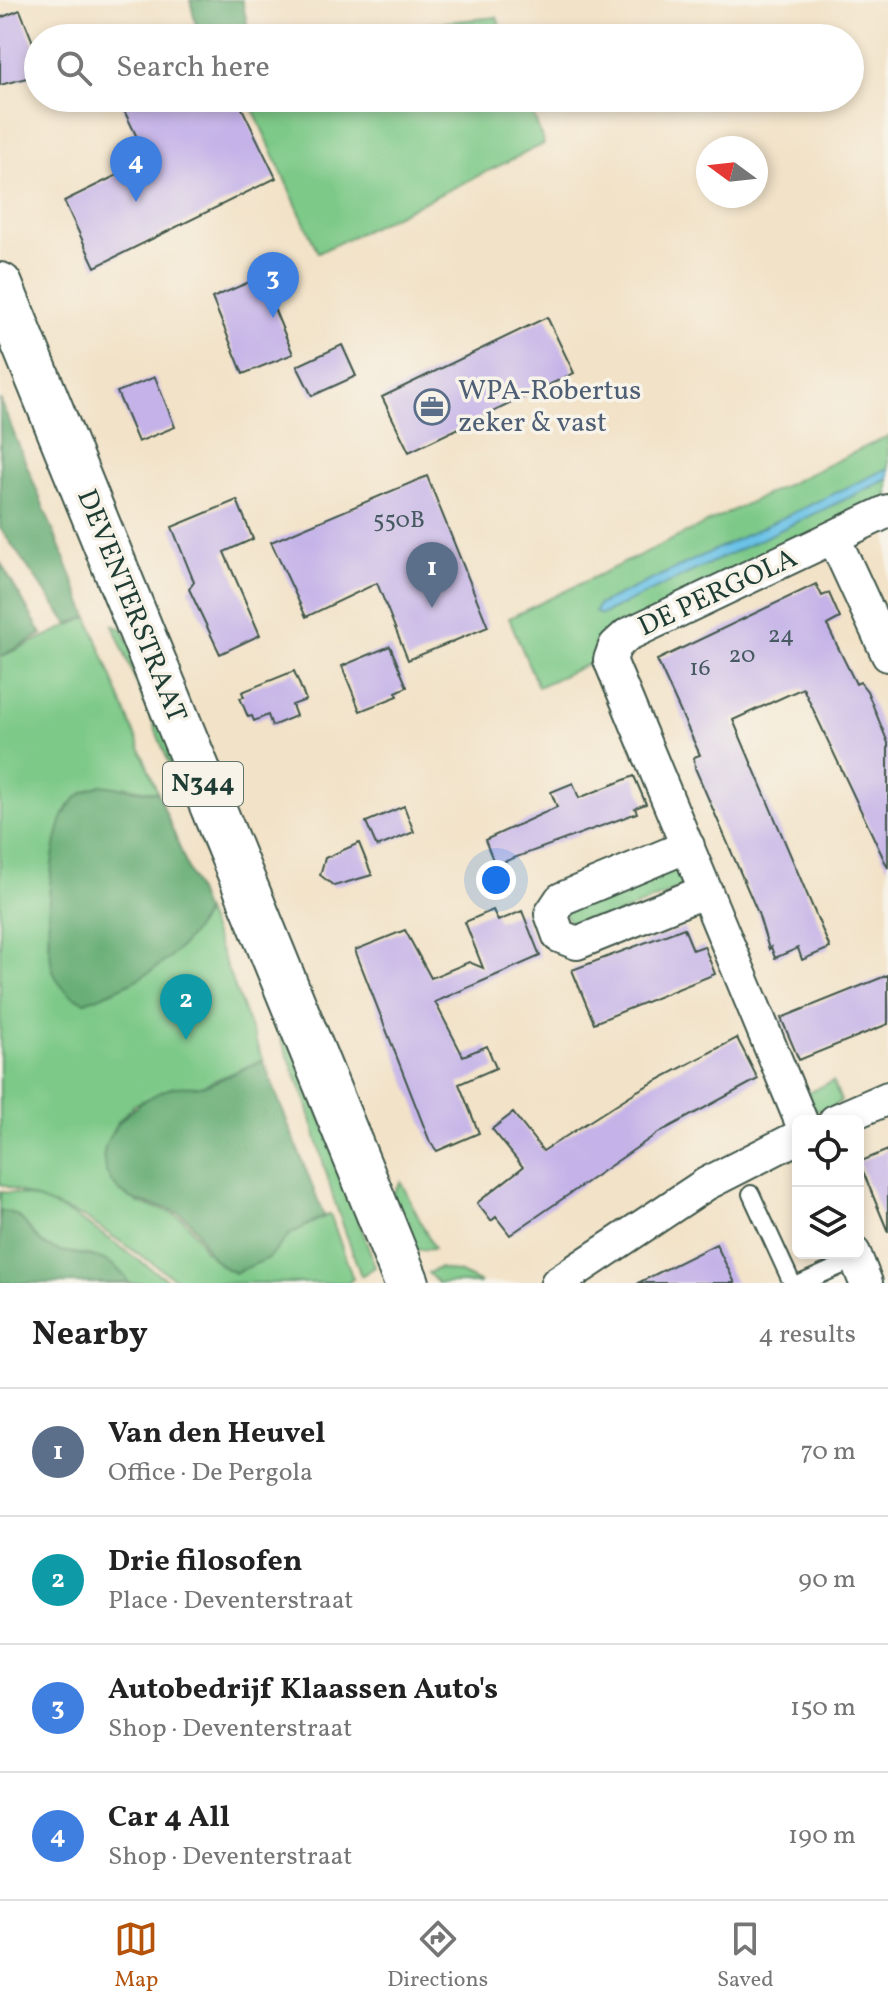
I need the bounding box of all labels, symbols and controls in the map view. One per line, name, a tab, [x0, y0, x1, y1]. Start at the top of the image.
search box	[24, 24, 864, 112]
icon: search	[52, 46, 96, 90]
text: Search here	[116, 47, 270, 89]
pin: 4	[110, 136, 162, 202]
north arrow	[696, 136, 768, 208]
pin: 3	[247, 252, 299, 318]
place label: WPA-Robertus zeker & vast	[458, 372, 641, 443]
office icon: WPA-Robertus zeker & vast	[413, 388, 451, 426]
street label: DEVENTERSTRAAT	[66, 484, 196, 728]
house number: 550B	[373, 504, 425, 538]
street label: DE PERGOLA	[632, 539, 804, 647]
pin: 1	[406, 542, 458, 608]
house number: 24	[768, 619, 794, 653]
house number: 20	[728, 639, 756, 673]
house number: 16	[689, 652, 711, 686]
road number: N344	[163, 762, 243, 806]
your location	[476, 860, 516, 900]
pin: 2	[160, 974, 212, 1040]
map controls	[792, 1115, 864, 1259]
button: locate	[792, 1115, 864, 1187]
button: layers	[792, 1187, 864, 1259]
text: Nearby	[32, 1312, 148, 1359]
text: 4 results	[758, 1317, 856, 1353]
text: Van den Heuvel	[108, 1413, 325, 1455]
text: 1	[53, 1434, 63, 1470]
text: 70 m	[801, 1434, 856, 1470]
text: Office · De Pergola	[108, 1455, 313, 1491]
text: Drie filosofen	[108, 1541, 303, 1583]
text: 2	[51, 1562, 65, 1598]
text: 90 m	[798, 1562, 856, 1598]
text: Place · Deventerstraat	[108, 1583, 354, 1619]
text: Autobedrijf Klaassen Auto's	[108, 1669, 498, 1711]
text: 3	[51, 1690, 65, 1726]
text: 150 m	[790, 1690, 856, 1726]
text: Shop · Deventerstraat	[108, 1711, 352, 1747]
text: Car 4 All	[108, 1797, 230, 1839]
text: 4	[50, 1818, 66, 1854]
text: 190 m	[788, 1818, 856, 1854]
text: Shop · Deventerstraat	[108, 1839, 352, 1875]
tab: Map	[114, 1917, 158, 1996]
tab: Directions	[387, 1917, 488, 1996]
tab: Saved	[717, 1917, 774, 1996]

